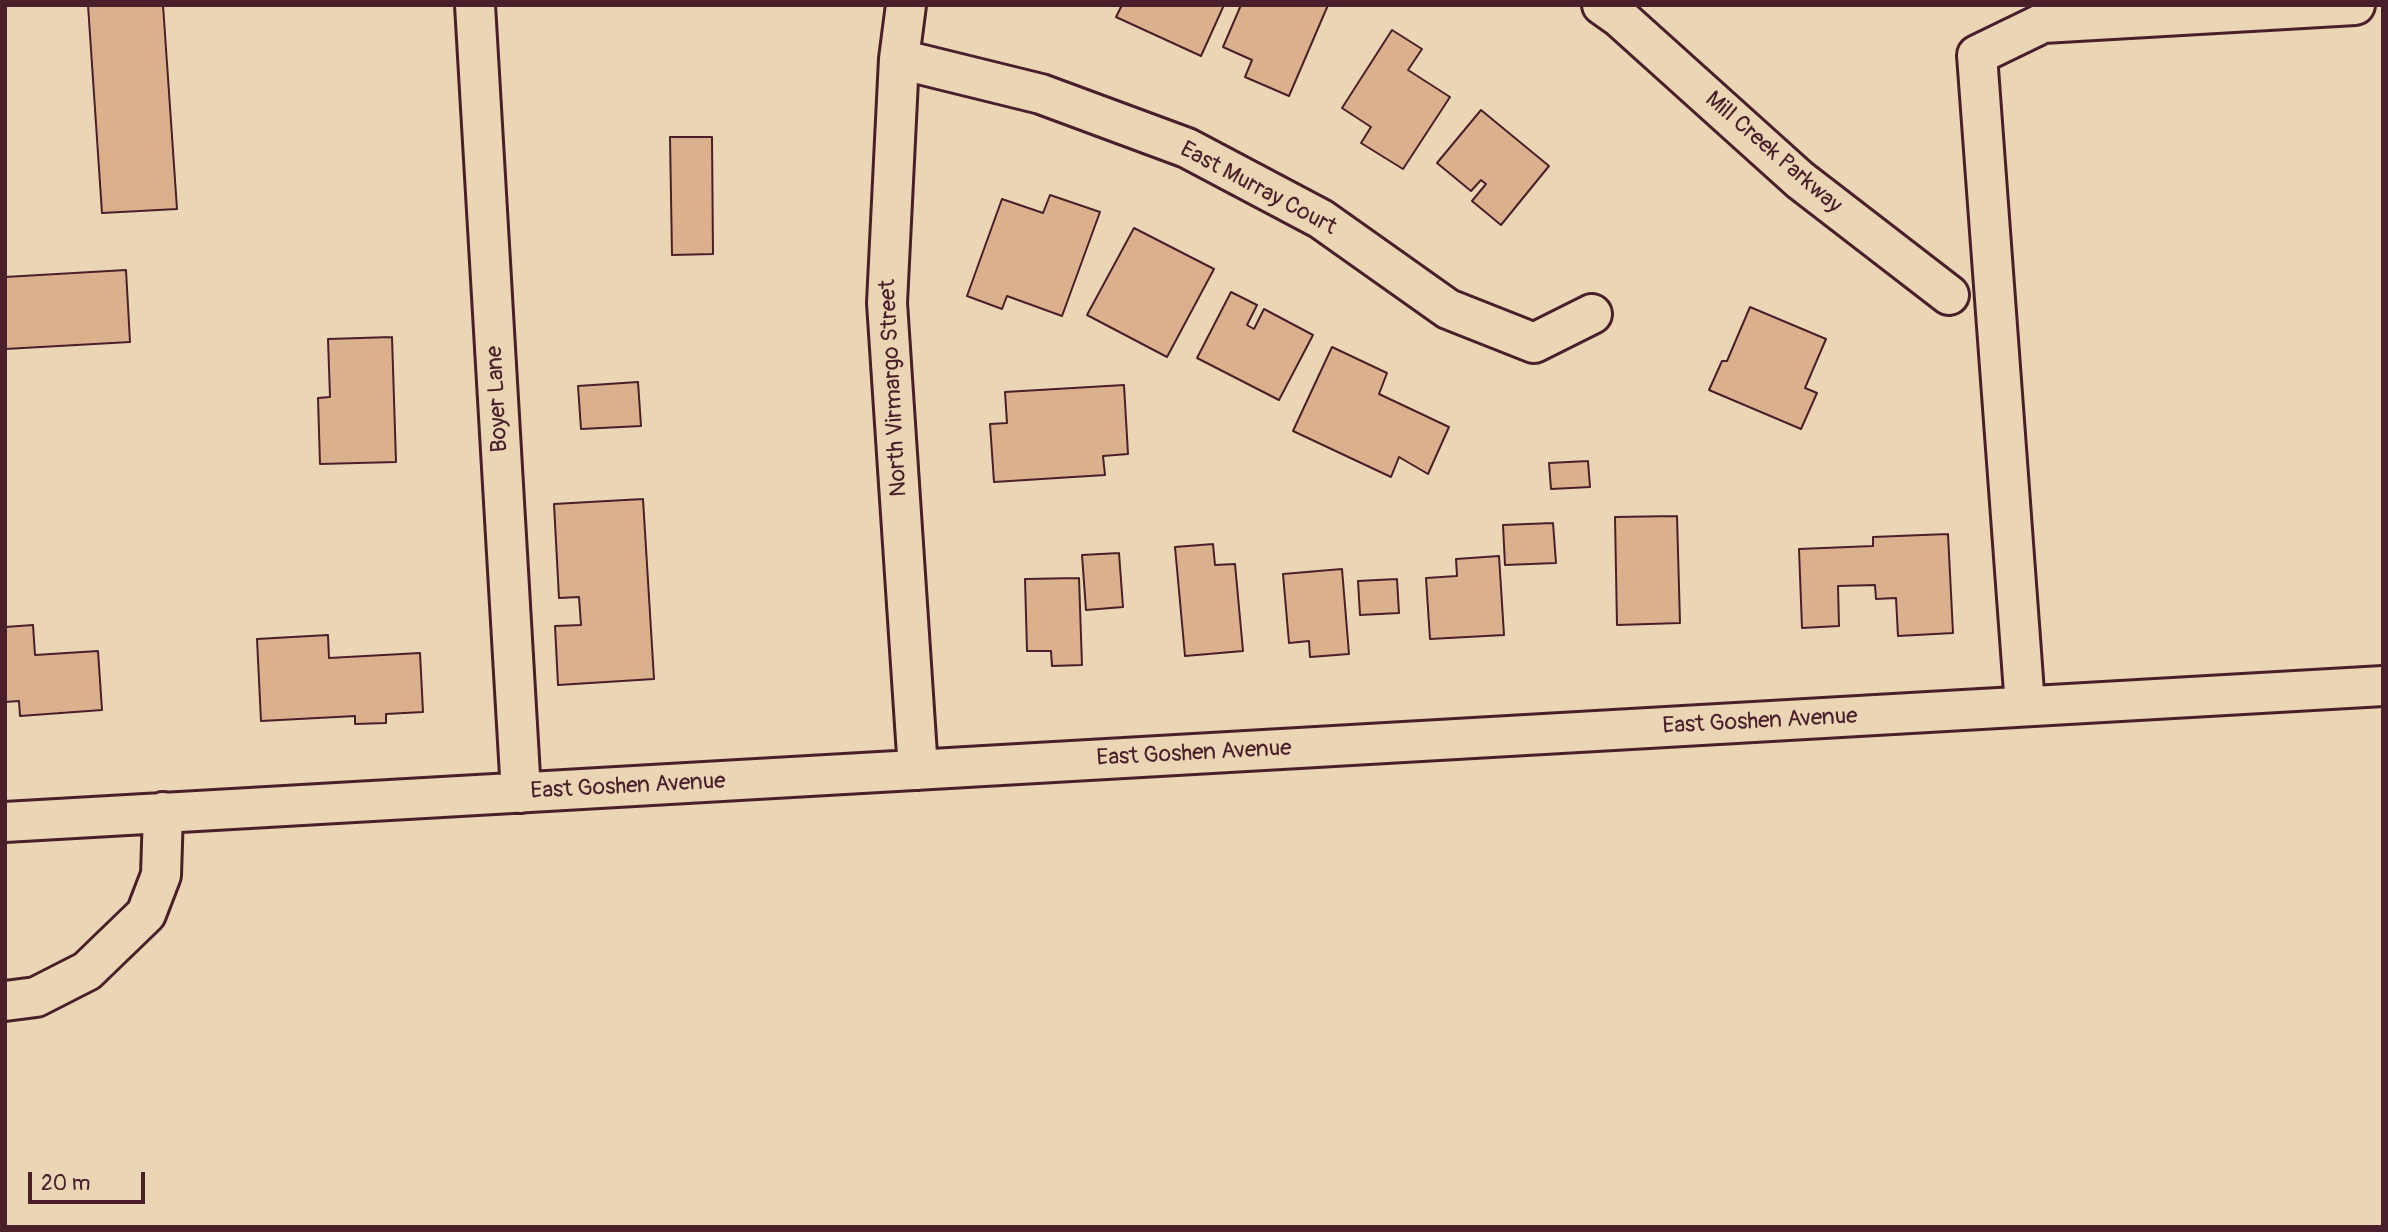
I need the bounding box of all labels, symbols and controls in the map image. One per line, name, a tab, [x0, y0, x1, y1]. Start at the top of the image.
street label: Mill Creek Parkway	[1699, 86, 1847, 220]
street label: East Murray Court	[1175, 136, 1341, 242]
street label: North Virmargo Street	[875, 278, 913, 498]
street label: Boyer Lane	[481, 345, 515, 453]
street label: East Goshen Avenue	[1662, 703, 1858, 741]
street label: East Goshen Avenue	[1096, 735, 1292, 773]
street label: East Goshen Avenue	[530, 768, 726, 806]
scale bar	[32, 1158, 149, 1202]
text: 20 m	[41, 1170, 90, 1197]

